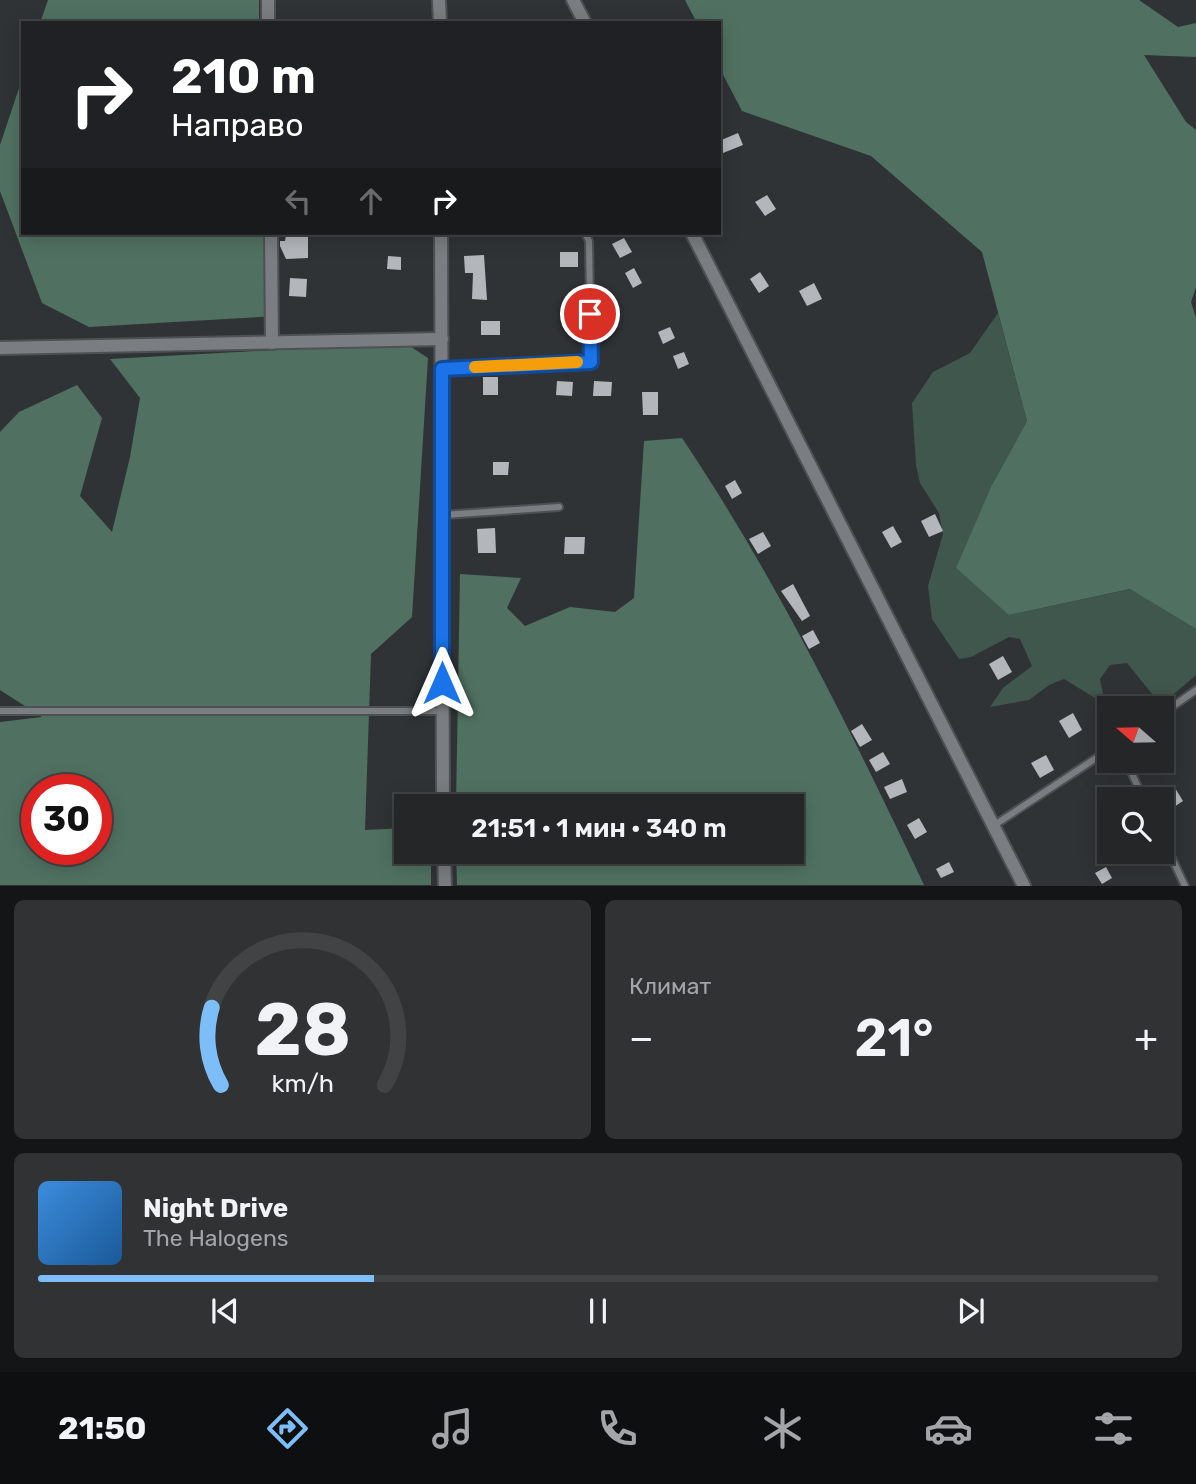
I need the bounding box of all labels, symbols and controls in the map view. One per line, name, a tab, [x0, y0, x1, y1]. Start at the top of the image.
text: 210 m	[171, 47, 316, 105]
icon: right	[56, 49, 147, 140]
text: Направо	[171, 106, 304, 144]
icon: left	[279, 182, 317, 220]
icon: ahead	[352, 182, 390, 220]
icon: right	[425, 182, 463, 220]
pin	[560, 284, 620, 344]
icon: arrive	[571, 295, 609, 333]
position arrow	[405, 646, 479, 720]
north arrow	[1097, 696, 1174, 774]
map controls	[1097, 696, 1174, 864]
speed limit sign: 30	[21, 774, 112, 865]
button: search	[1097, 787, 1174, 864]
text: 21:51 · 1 мин · 340 m	[471, 813, 727, 844]
text: Климат	[629, 972, 711, 1000]
text: 28	[254, 988, 351, 1074]
text: 21°	[855, 1007, 933, 1069]
text: −	[629, 1015, 654, 1061]
text: +	[1134, 1015, 1158, 1061]
text: km/h	[271, 1069, 334, 1098]
text: Night Drive	[143, 1193, 288, 1224]
text: The Halogens	[143, 1224, 289, 1252]
icon: previous	[206, 1292, 244, 1330]
icon: pause	[579, 1292, 617, 1330]
icon: next	[952, 1292, 990, 1330]
icon: directions	[263, 1404, 312, 1453]
icon: music	[428, 1404, 477, 1453]
icon: phone	[593, 1404, 642, 1453]
icon: climate	[758, 1404, 807, 1453]
icon: car	[924, 1404, 973, 1453]
icon: filters	[1089, 1404, 1138, 1453]
text: 21:50	[58, 1409, 147, 1447]

